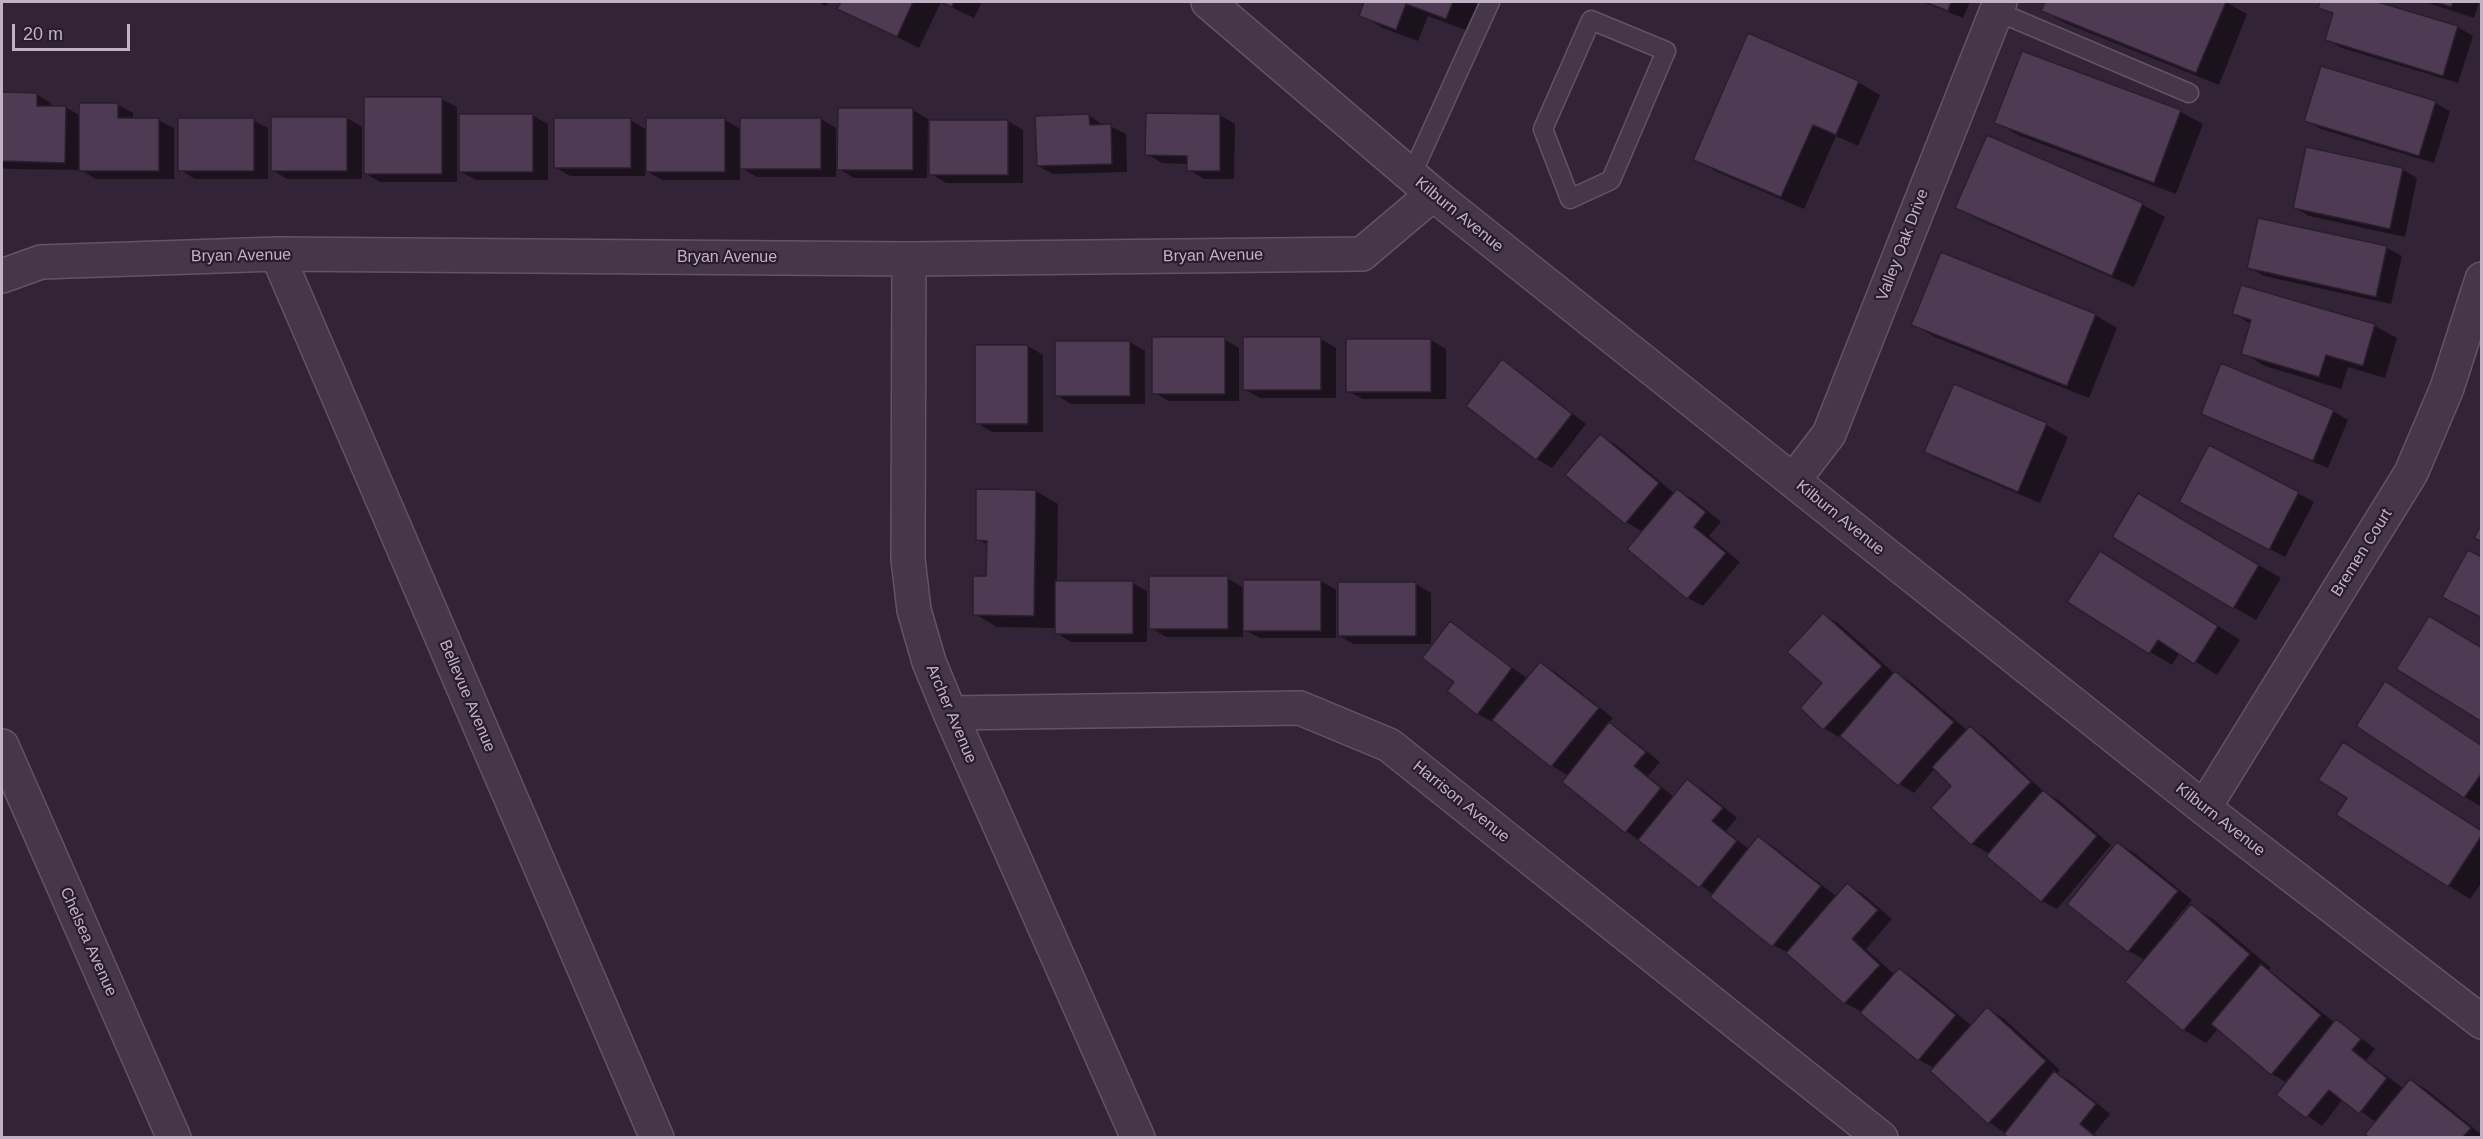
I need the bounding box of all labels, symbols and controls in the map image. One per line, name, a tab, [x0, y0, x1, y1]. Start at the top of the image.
scale bar	[15, 12, 134, 50]
text: 20 m	[23, 24, 63, 44]
street label: Kilburn Avenue	[1411, 173, 1507, 257]
street label: Valley Oak Drive	[1873, 186, 1933, 304]
street label: Bryan Avenue	[191, 246, 291, 266]
street label: Bryan Avenue	[1163, 246, 1263, 266]
street label: Bryan Avenue	[677, 248, 777, 268]
street label: Kilburn Avenue	[1792, 476, 1888, 560]
street label: Bremen Court	[2327, 506, 2397, 600]
street label: Bellevue Avenue	[435, 637, 499, 755]
street label: Archer Avenue	[922, 662, 980, 766]
street label: Harrison Avenue	[1409, 757, 1513, 847]
street label: Kilburn Avenue	[2171, 779, 2269, 861]
street label: Chelsea Avenue	[55, 885, 121, 999]

